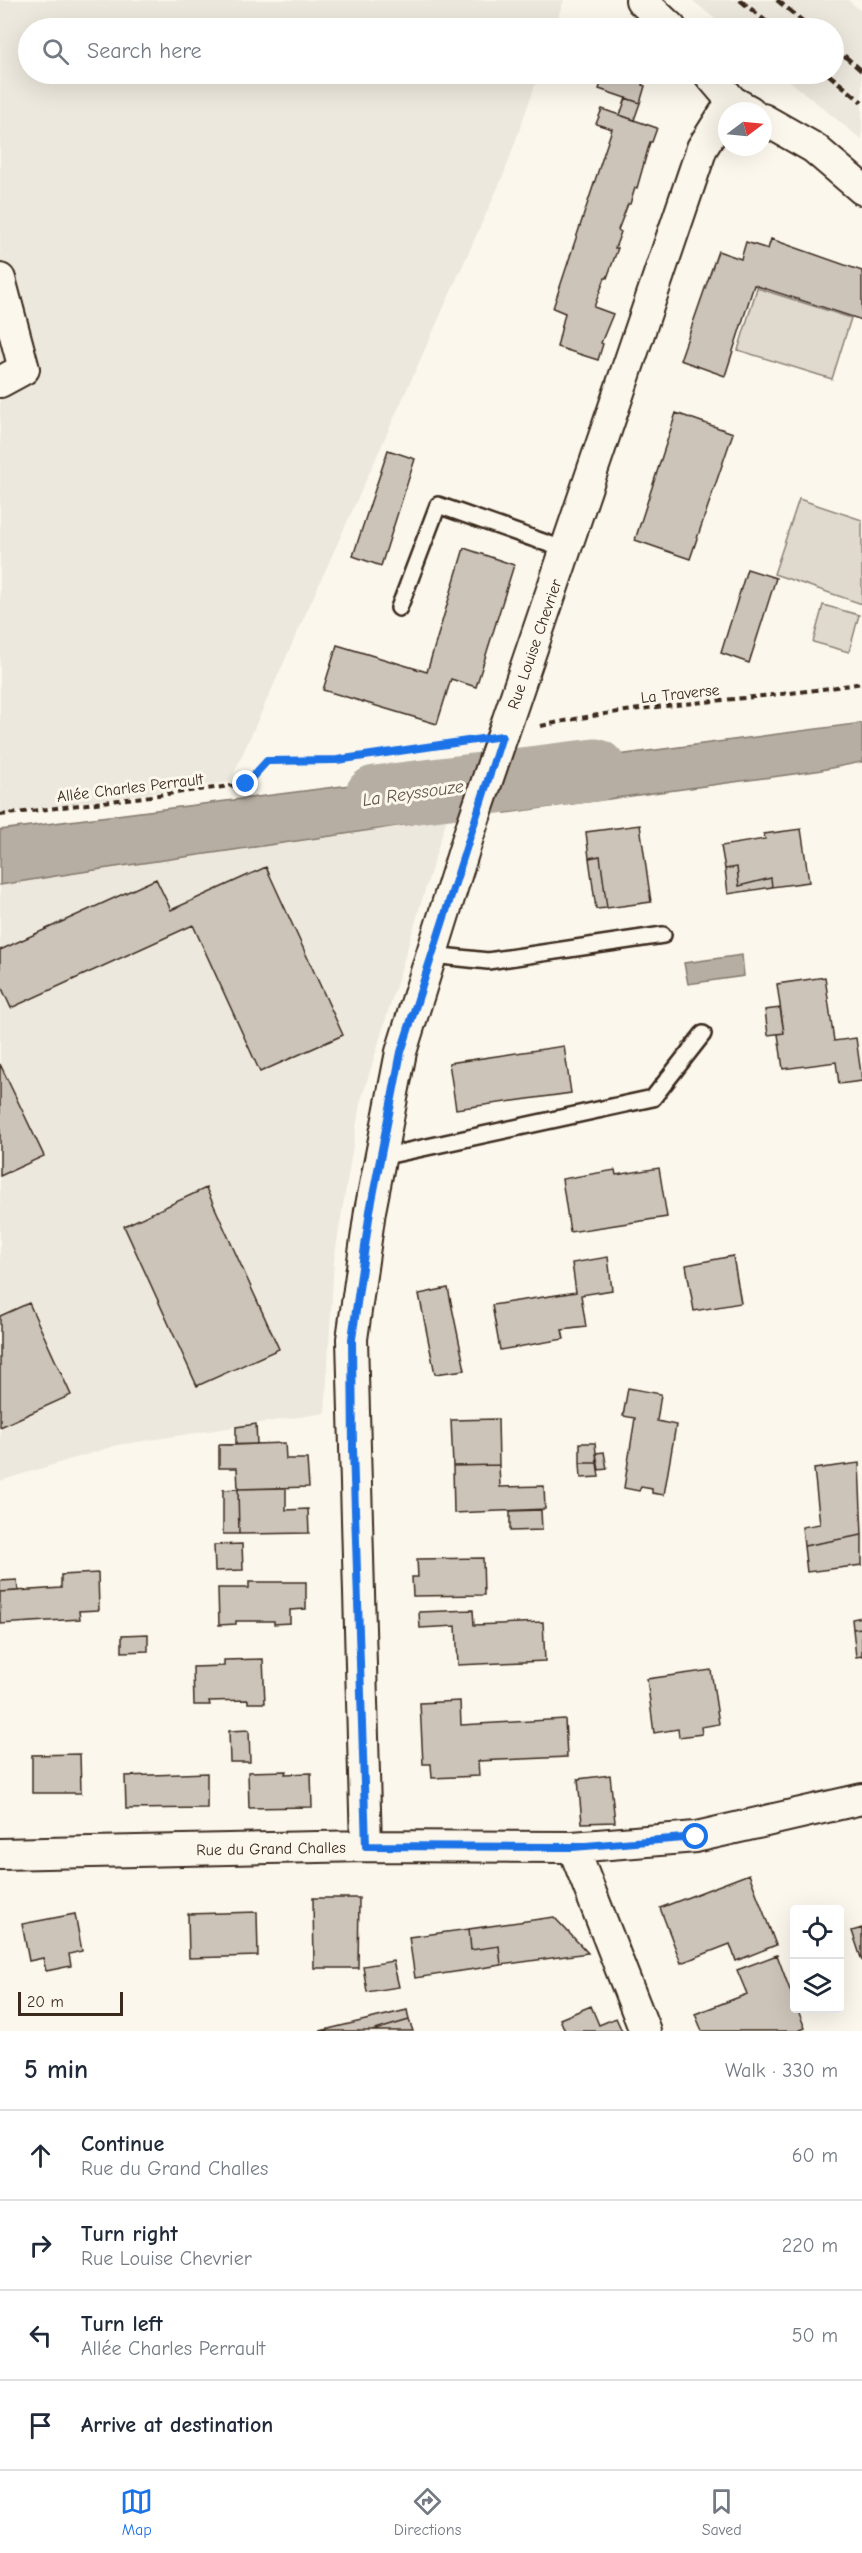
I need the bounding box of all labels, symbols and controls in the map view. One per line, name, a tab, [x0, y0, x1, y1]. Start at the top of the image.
search box	[18, 18, 844, 84]
icon: search	[39, 35, 72, 68]
text: Search here	[87, 38, 202, 64]
north arrow	[718, 102, 772, 156]
street label: Rue Louise Chevrier	[504, 576, 566, 712]
street label: La Traverse	[640, 681, 721, 707]
street label: Allée Charles Perrault	[56, 770, 205, 806]
route end	[232, 770, 258, 796]
water label: La Reyssouze	[361, 776, 465, 811]
route start	[682, 1823, 708, 1849]
street label: Rue du Grand Challes	[196, 1839, 346, 1859]
map controls	[790, 1905, 844, 2013]
button: locate	[790, 1905, 844, 1959]
button: layers	[790, 1959, 844, 2013]
scale bar	[18, 1989, 123, 2016]
text: 20 m	[27, 1993, 64, 2011]
text: 5 min	[24, 2055, 88, 2085]
text: Walk · 330 m	[725, 2059, 838, 2082]
text: Continue	[81, 2131, 164, 2157]
icon: ahead	[24, 2139, 57, 2172]
text: 60 m	[792, 2144, 838, 2167]
text: Rue du Grand Challes	[81, 2157, 268, 2180]
text: Turn right	[81, 2221, 178, 2247]
icon: right	[24, 2229, 57, 2262]
text: 220 m	[782, 2234, 838, 2257]
text: Rue Louise Chevrier	[81, 2247, 252, 2270]
text: Turn left	[81, 2311, 163, 2337]
icon: left	[24, 2319, 57, 2352]
text: 50 m	[792, 2324, 838, 2347]
text: Allée Charles Perrault	[81, 2337, 265, 2360]
icon: arrive	[24, 2409, 57, 2442]
text: Arrive at destination	[81, 2412, 273, 2438]
tab: Map	[120, 2485, 153, 2539]
tab: Directions	[394, 2485, 461, 2539]
tab: Saved	[702, 2485, 742, 2539]

